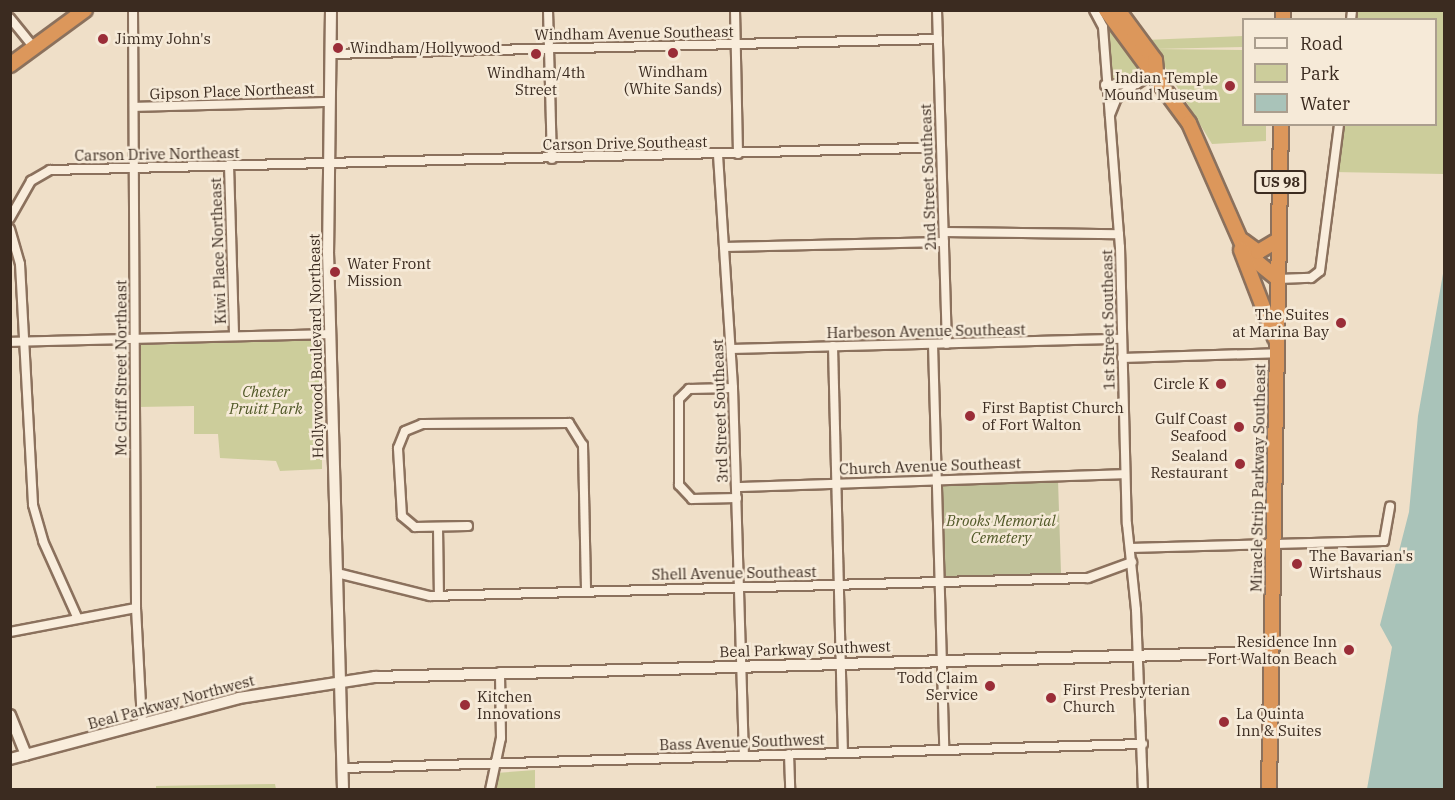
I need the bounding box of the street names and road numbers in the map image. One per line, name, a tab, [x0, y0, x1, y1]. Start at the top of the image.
street label: Windham Avenue Southeast	[534, 22, 734, 44]
street label: Gipson Place Northeast	[149, 79, 315, 103]
street label: 2nd Street Southeast	[916, 103, 940, 251]
street label: Carson Drive Southeast	[542, 133, 708, 153]
street label: Carson Drive Northeast	[74, 144, 240, 164]
road number: US 98	[1253, 171, 1307, 193]
street label: Kiwi Place Northeast	[206, 177, 230, 325]
street label: Hollywood Boulevard Northeast	[305, 233, 327, 459]
street label: 1st Street Southeast	[1098, 249, 1118, 391]
street label: Mc Griff Street Northeast	[112, 280, 130, 456]
street label: Harbeson Avenue Southeast	[826, 320, 1026, 342]
street label: 3rd Street Southeast	[708, 339, 732, 483]
street label: Miracle Strip Parkway Southeast	[1247, 364, 1269, 592]
street label: Church Avenue Southeast	[839, 454, 1021, 478]
street label: Shell Avenue Southeast	[651, 563, 817, 583]
street label: Beal Parkway Southwest	[719, 637, 891, 661]
street label: Beal Parkway Northwest	[86, 671, 256, 733]
street label: Bass Avenue Southwest	[659, 730, 825, 754]

